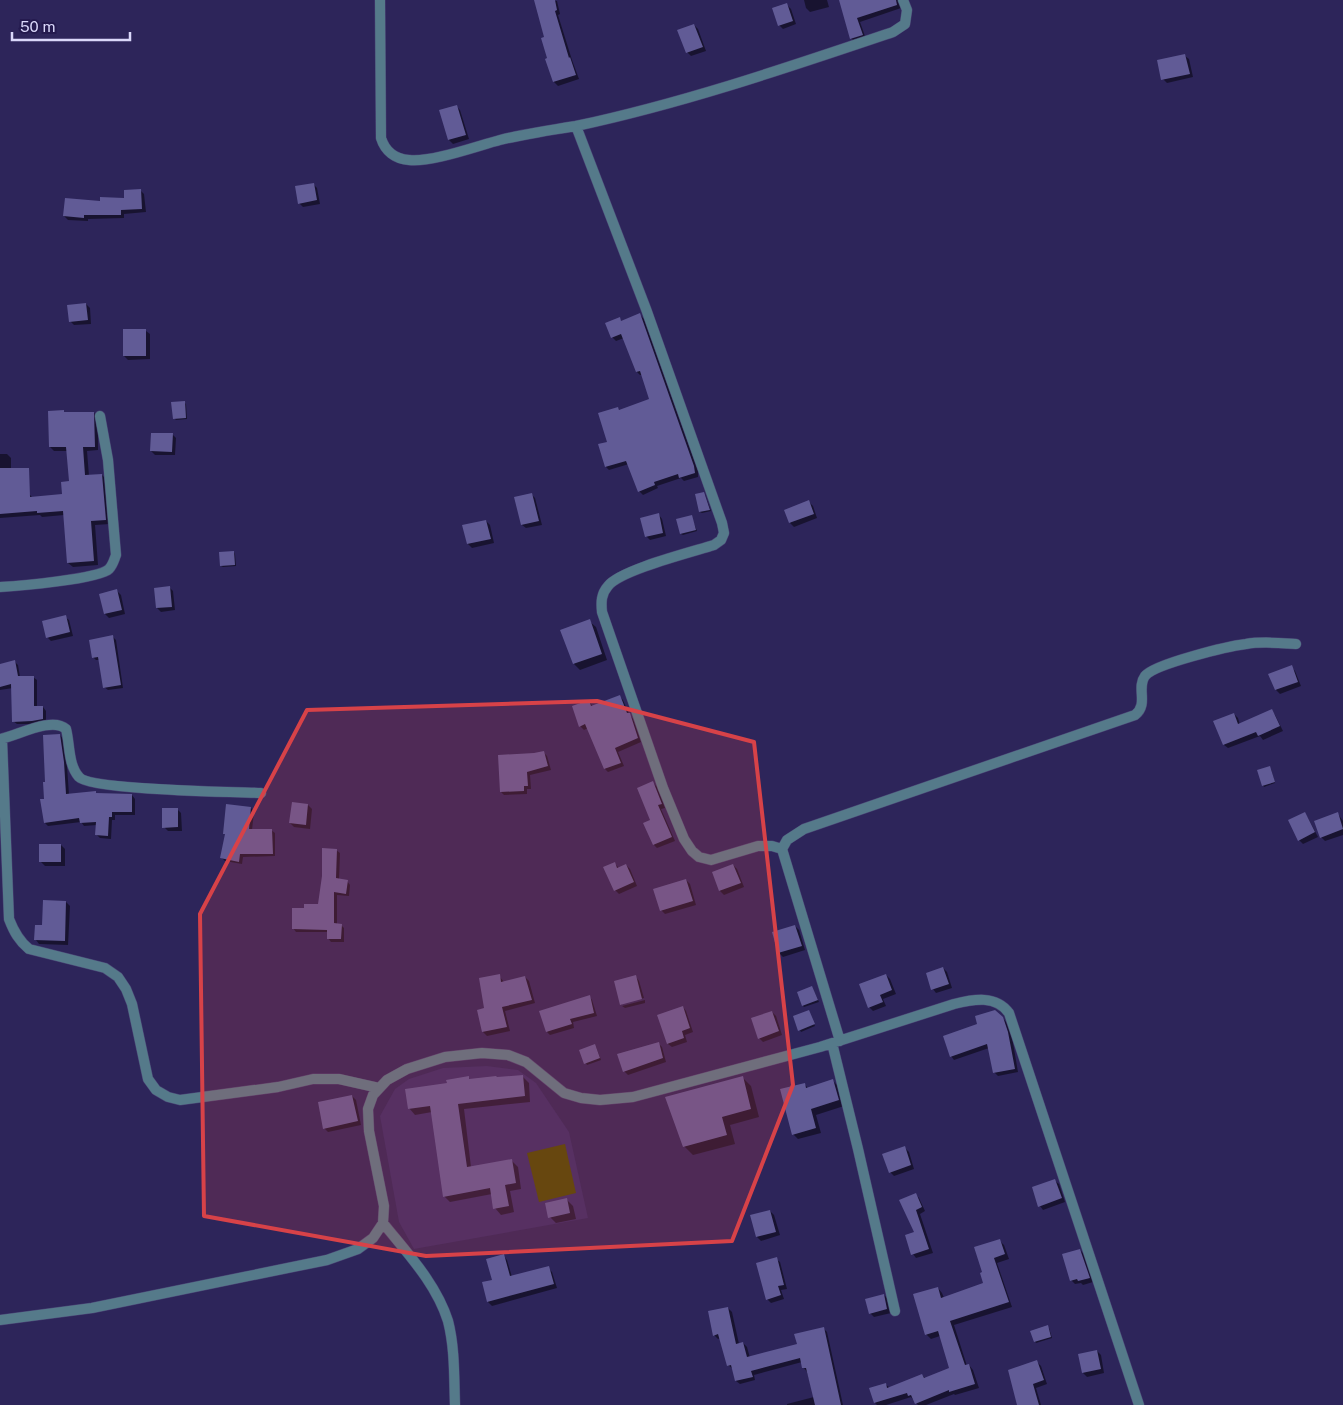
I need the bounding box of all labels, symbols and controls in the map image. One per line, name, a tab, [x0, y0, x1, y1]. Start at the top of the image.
scale bar	[12, 10, 130, 42]
text: 50 m	[20, 18, 55, 35]

